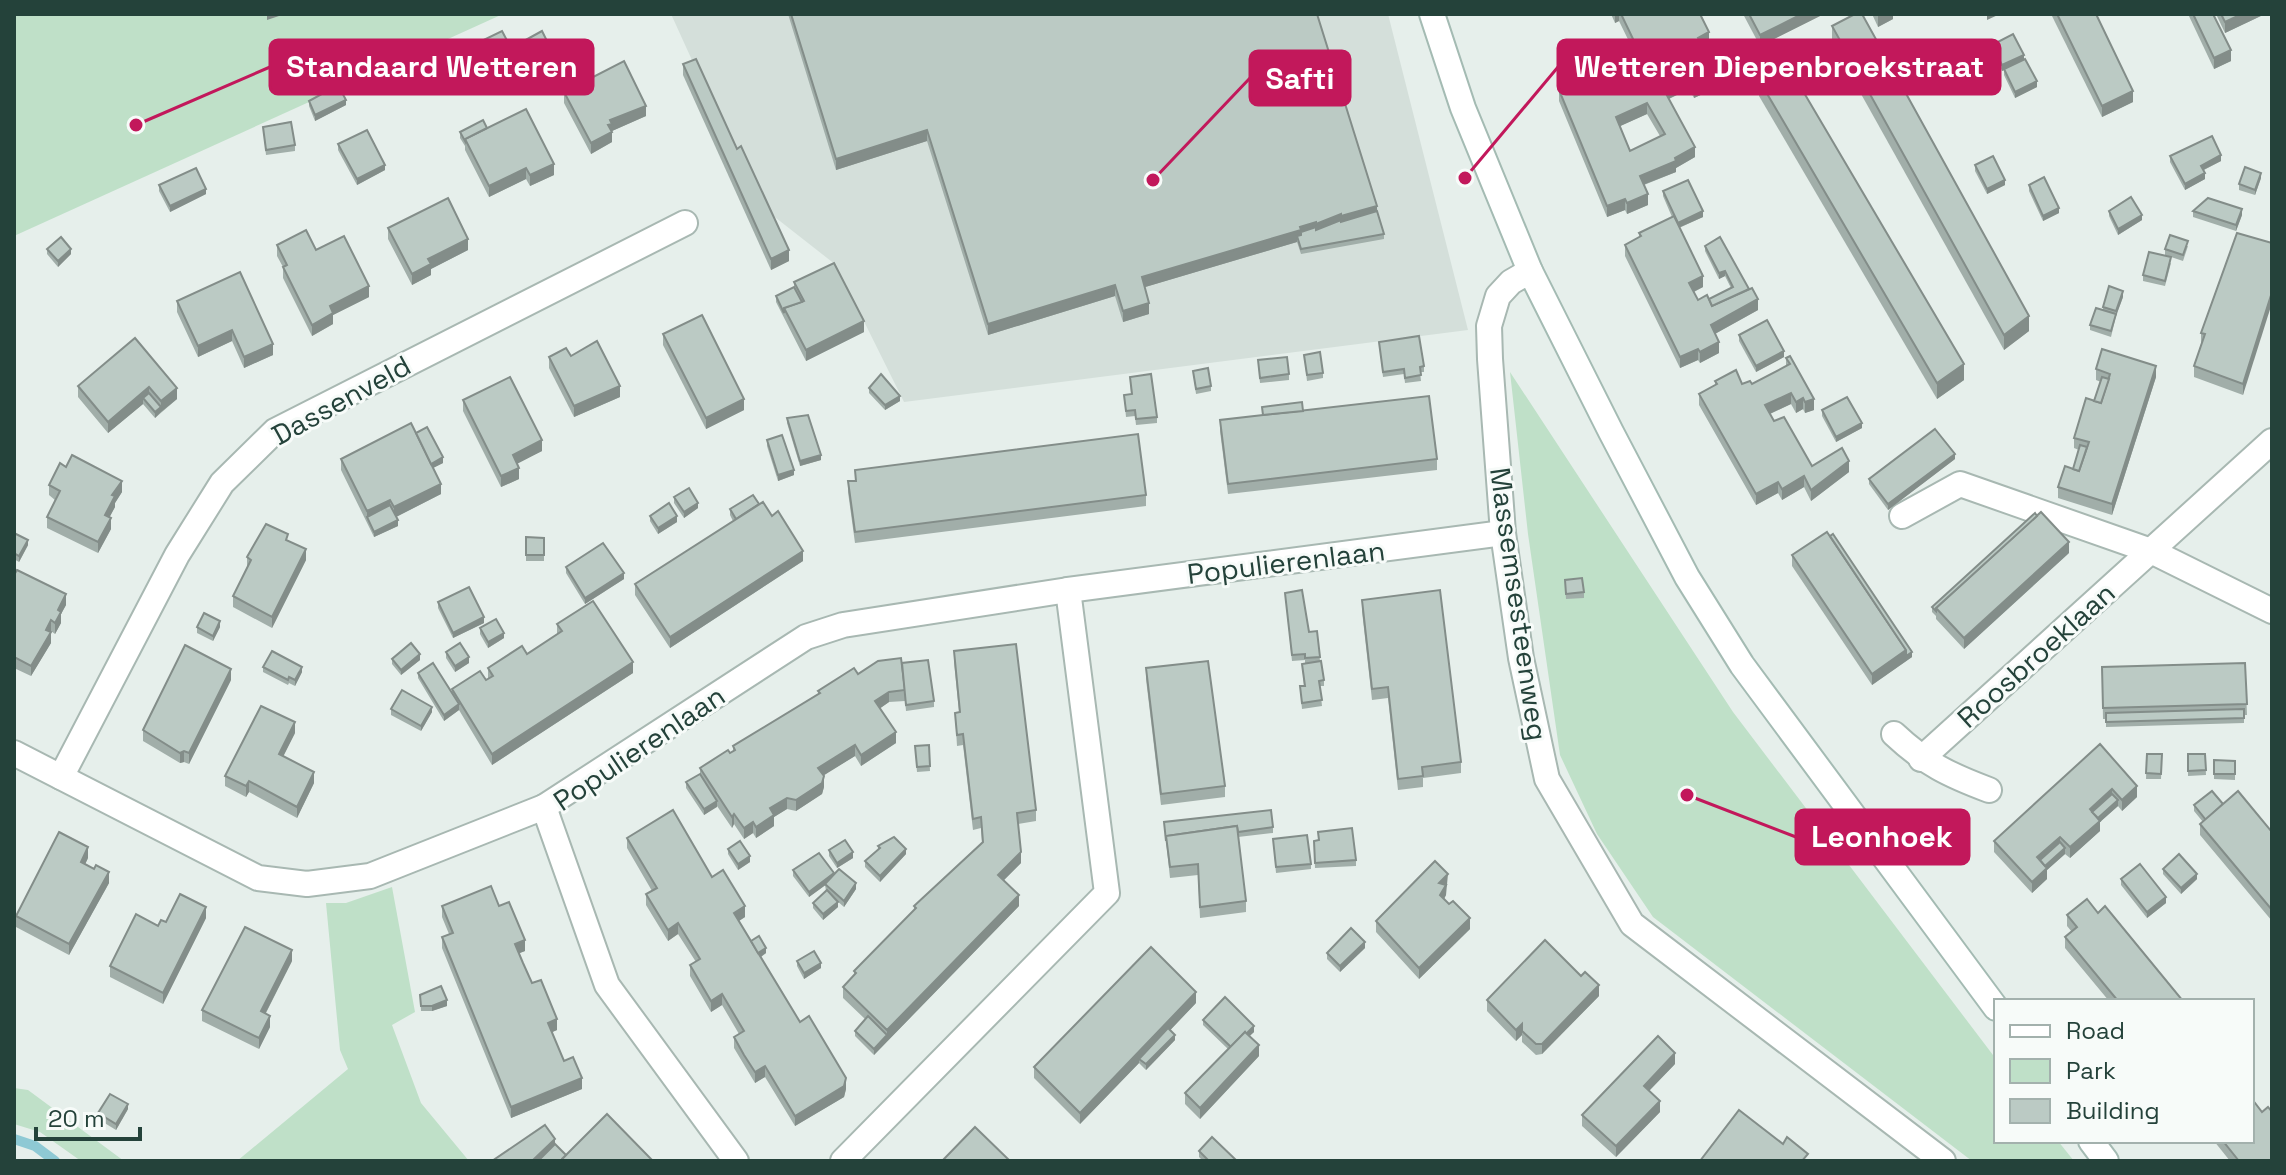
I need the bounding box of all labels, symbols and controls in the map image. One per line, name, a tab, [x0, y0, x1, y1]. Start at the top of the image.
callout: Standaard Wetteren	[270, 40, 593, 94]
callout: Wetteren Diepenbroekstraat	[1558, 40, 2000, 94]
text: Standaard Wetteren	[286, 47, 578, 86]
text: Wetteren Diepenbroekstraat	[1574, 47, 1984, 86]
callout: Safti	[1250, 51, 1350, 105]
text: Safti	[1266, 59, 1334, 98]
street label: Dassenveld	[265, 347, 417, 453]
street label: Massemsesteenweg	[1482, 465, 1556, 743]
street label: Populierenlaan	[1185, 532, 1387, 592]
street label: Roosbroeklaan	[1950, 575, 2122, 735]
street label: Populierenlaan	[546, 677, 732, 819]
callout: Leonhoek	[1796, 810, 1969, 864]
text: Leonhoek	[1811, 817, 1953, 856]
legend	[1994, 999, 2254, 1143]
text: Road	[2066, 1015, 2125, 1046]
text: Park	[2066, 1055, 2116, 1086]
scale bar	[36, 1091, 140, 1141]
text: Building	[2066, 1095, 2160, 1126]
text: 20 m	[48, 1103, 105, 1134]

